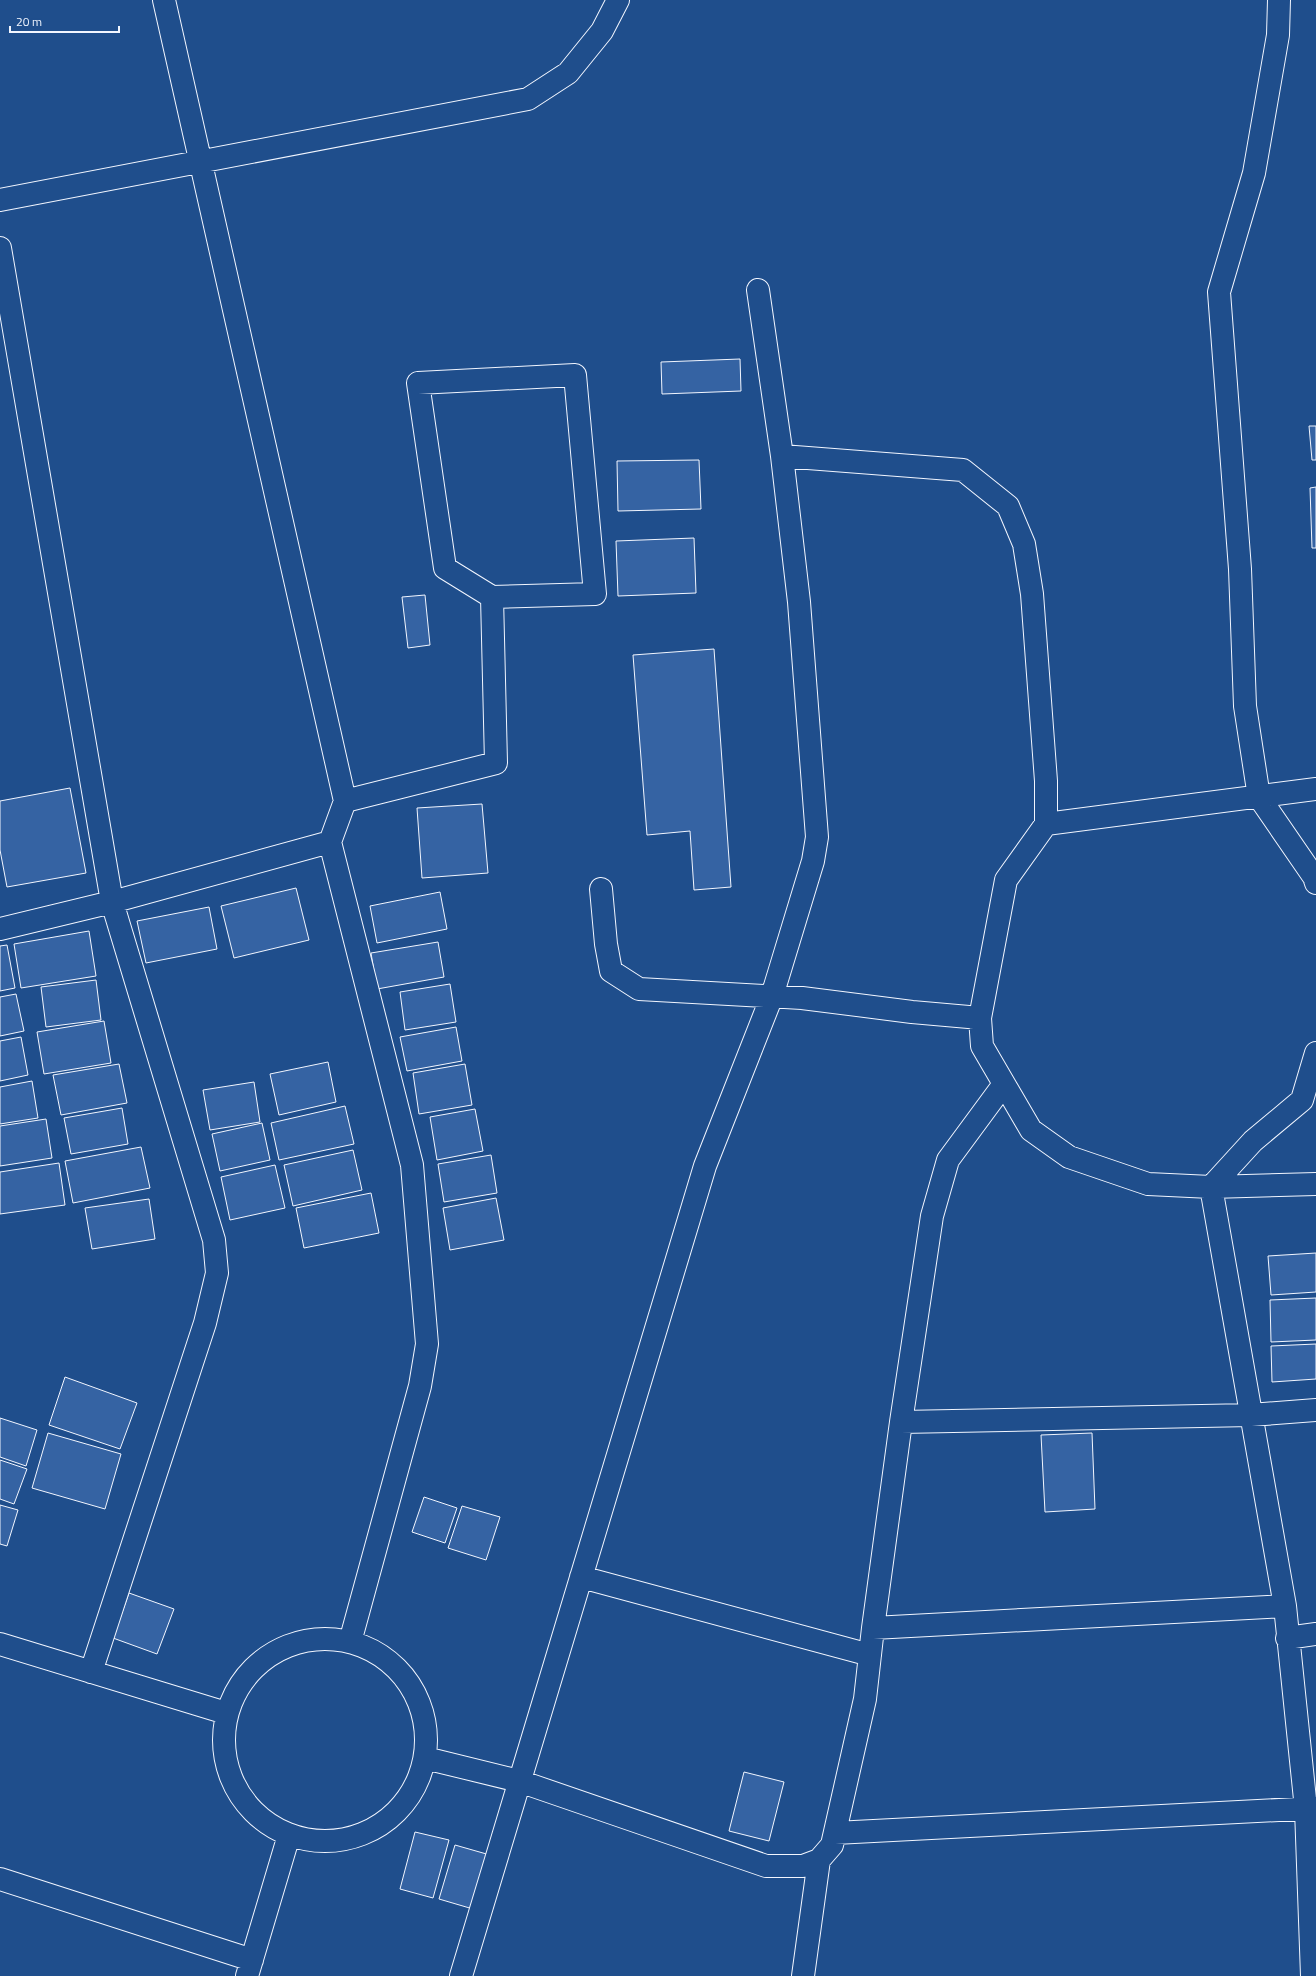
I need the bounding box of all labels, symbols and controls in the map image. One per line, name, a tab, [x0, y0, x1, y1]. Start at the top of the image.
scale bar	[10, 8, 119, 34]
text: 20 m	[16, 12, 42, 31]

